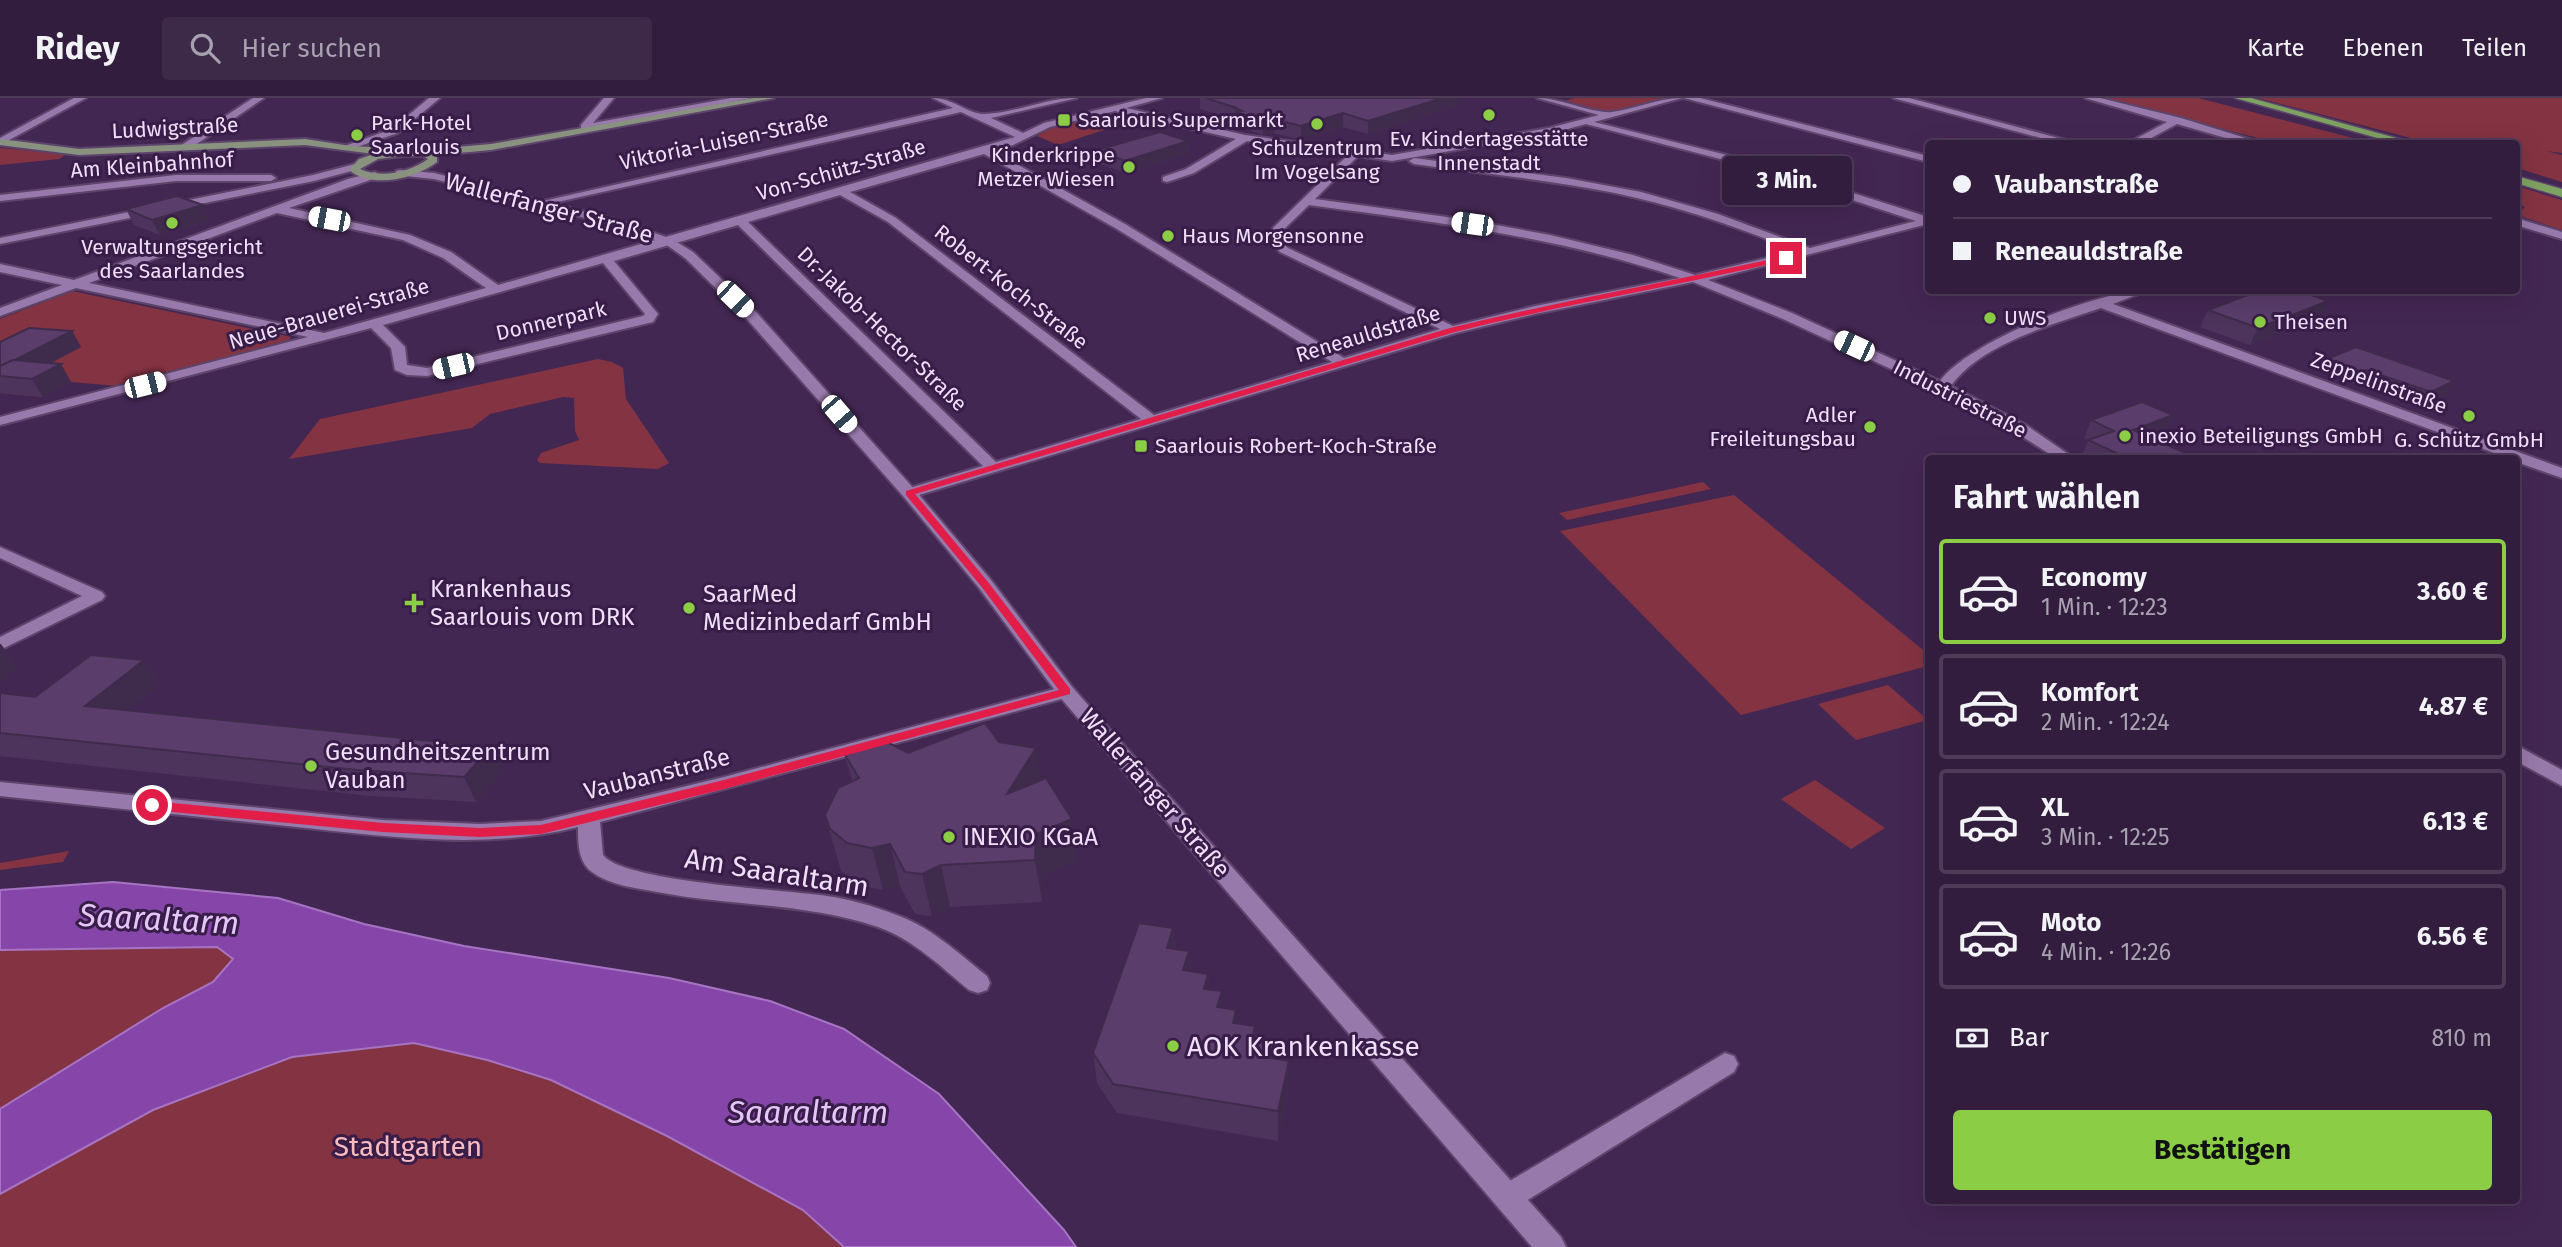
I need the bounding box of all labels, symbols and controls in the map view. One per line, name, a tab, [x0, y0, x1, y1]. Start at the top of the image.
search box	[162, 17, 652, 80]
text: Ridey	[35, 28, 120, 68]
icon: search	[186, 29, 224, 67]
text: Hier suchen	[242, 33, 382, 64]
text: Karte	[2247, 34, 2305, 62]
text: Ebenen	[2343, 34, 2424, 62]
text: Teilen	[2462, 34, 2527, 62]
street label: Viktoria-Luisen-Straße	[617, 106, 831, 176]
place label: Saarlouis Supermarkt	[1078, 107, 1284, 133]
marker: Ev. Kindertagesstätte Innenstadt	[1481, 107, 1497, 123]
place label: Park-Hotel Saarlouis	[371, 110, 471, 160]
street label: Ludwigstraße	[111, 112, 239, 144]
marker: Saarlouis Supermarkt	[1056, 112, 1072, 128]
marker: Schulzentrum Im Vogelsang	[1309, 116, 1325, 132]
place label: Ev. Kindertagesstätte Innenstadt	[1390, 126, 1588, 176]
marker: Park-Hotel Saarlouis	[349, 127, 365, 143]
street label: Von-Schütz-Straße	[753, 133, 929, 207]
place label: Schulzentrum Im Vogelsang	[1251, 135, 1383, 185]
place label: Kinderkrippe Metzer Wiesen	[977, 142, 1115, 192]
street label: Am Kleinbahnhof	[69, 146, 236, 184]
callout: 3 Min.	[1721, 156, 1851, 206]
marker: Kinderkrippe Metzer Wiesen	[1121, 159, 1137, 175]
text: 3 Min.	[1757, 166, 1817, 194]
street label: Wallerfanger Straße	[442, 167, 656, 249]
text: Vaubanstraße	[1995, 169, 2159, 200]
car	[307, 205, 352, 233]
car	[1450, 211, 1495, 237]
marker: Verwaltungsgericht des Saarlandes	[164, 215, 180, 231]
street label: Robert-Koch-Straße	[929, 219, 1093, 355]
place label: Haus Morgensonne	[1182, 223, 1364, 249]
marker: Haus Morgensonne	[1160, 228, 1176, 244]
place label: Verwaltungsgericht des Saarlandes	[81, 234, 263, 284]
text: Reneauldstraße	[1995, 236, 2183, 267]
street label: Dr.-Jakob-Hector-Straße	[792, 241, 972, 417]
route end	[1770, 242, 1802, 274]
street label: Neue-Brauerei-Straße	[226, 273, 432, 355]
car	[713, 277, 758, 321]
street label: Donnerpark	[493, 296, 609, 346]
street label: Reneauldstraße	[1293, 300, 1443, 368]
place label: UWS	[2004, 305, 2046, 331]
place label: Theisen	[2274, 309, 2348, 335]
marker: UWS	[1982, 310, 1998, 326]
marker: Theisen	[2252, 314, 2268, 330]
car	[1831, 328, 1878, 364]
street label: Zeppelinstraße	[2307, 346, 2451, 420]
car	[431, 351, 476, 381]
street label: Industriestraße	[1889, 354, 2031, 444]
car	[123, 370, 168, 400]
car	[818, 391, 861, 437]
place label: Adler Freileitungsbau	[1710, 402, 1856, 452]
marker: G. Schütz GmbH	[2461, 408, 2477, 424]
marker: Adler Freileitungsbau	[1862, 419, 1878, 435]
place label: inexio Beteiligungs GmbH	[2139, 423, 2383, 449]
place label: G. Schütz GmbH	[2394, 427, 2544, 453]
marker: inexio Beteiligungs GmbH	[2117, 428, 2133, 444]
place label: Saarlouis Robert-Koch-Straße	[1155, 433, 1437, 459]
marker: Saarlouis Robert-Koch-Straße	[1133, 438, 1149, 454]
text: Fahrt wählen	[1953, 478, 2140, 516]
icon: car	[1957, 560, 2020, 623]
text: Economy	[2041, 562, 2147, 593]
place label: Krankenhaus Saarlouis vom DRK	[430, 575, 635, 631]
text: 3.60 €	[2417, 576, 2488, 607]
place label: SaarMed Medizinbedarf GmbH	[703, 580, 932, 636]
marker: Krankenhaus Saarlouis vom DRK	[404, 593, 424, 613]
text: 1 Min. · 12:23	[2041, 593, 2168, 621]
marker: SaarMed Medizinbedarf GmbH	[681, 600, 697, 616]
icon: car	[1957, 675, 2020, 738]
text: Komfort	[2041, 677, 2139, 708]
text: 4.87 €	[2419, 691, 2488, 722]
street label: Wallerfanger Straße	[1074, 703, 1236, 883]
text: 2 Min. · 12:24	[2041, 708, 2169, 736]
place label: Gesundheitszentrum Vauban	[325, 738, 551, 794]
street label: Vaubanstraße	[581, 742, 733, 806]
marker: Gesundheitszentrum Vauban	[303, 758, 319, 774]
route start	[136, 789, 168, 821]
icon: car	[1957, 790, 2020, 853]
text: XL	[2041, 792, 2069, 823]
text: 6.13 €	[2423, 806, 2488, 837]
place label: INEXIO KGaA	[963, 823, 1098, 851]
text: 3 Min. · 12:25	[2041, 823, 2169, 851]
marker: INEXIO KGaA	[941, 829, 957, 845]
street label: Am Saaraltarm	[682, 842, 871, 903]
water label: Saaraltarm	[77, 896, 240, 942]
icon: car	[1957, 905, 2020, 968]
text: Moto	[2041, 907, 2101, 938]
text: 6.56 €	[2417, 921, 2488, 952]
text: 4 Min. · 12:26	[2041, 938, 2171, 966]
icon: cash	[1953, 1019, 1991, 1057]
text: Bar	[2009, 1022, 2049, 1053]
text: 810 m	[2431, 1024, 2492, 1052]
place label: AOK Krankenkasse	[1187, 1030, 1420, 1063]
marker: AOK Krankenkasse	[1165, 1038, 1181, 1054]
water label: Saaraltarm	[727, 1093, 888, 1131]
button: Bestätigen	[1953, 1110, 2492, 1190]
park label: Stadtgarten	[334, 1130, 482, 1163]

